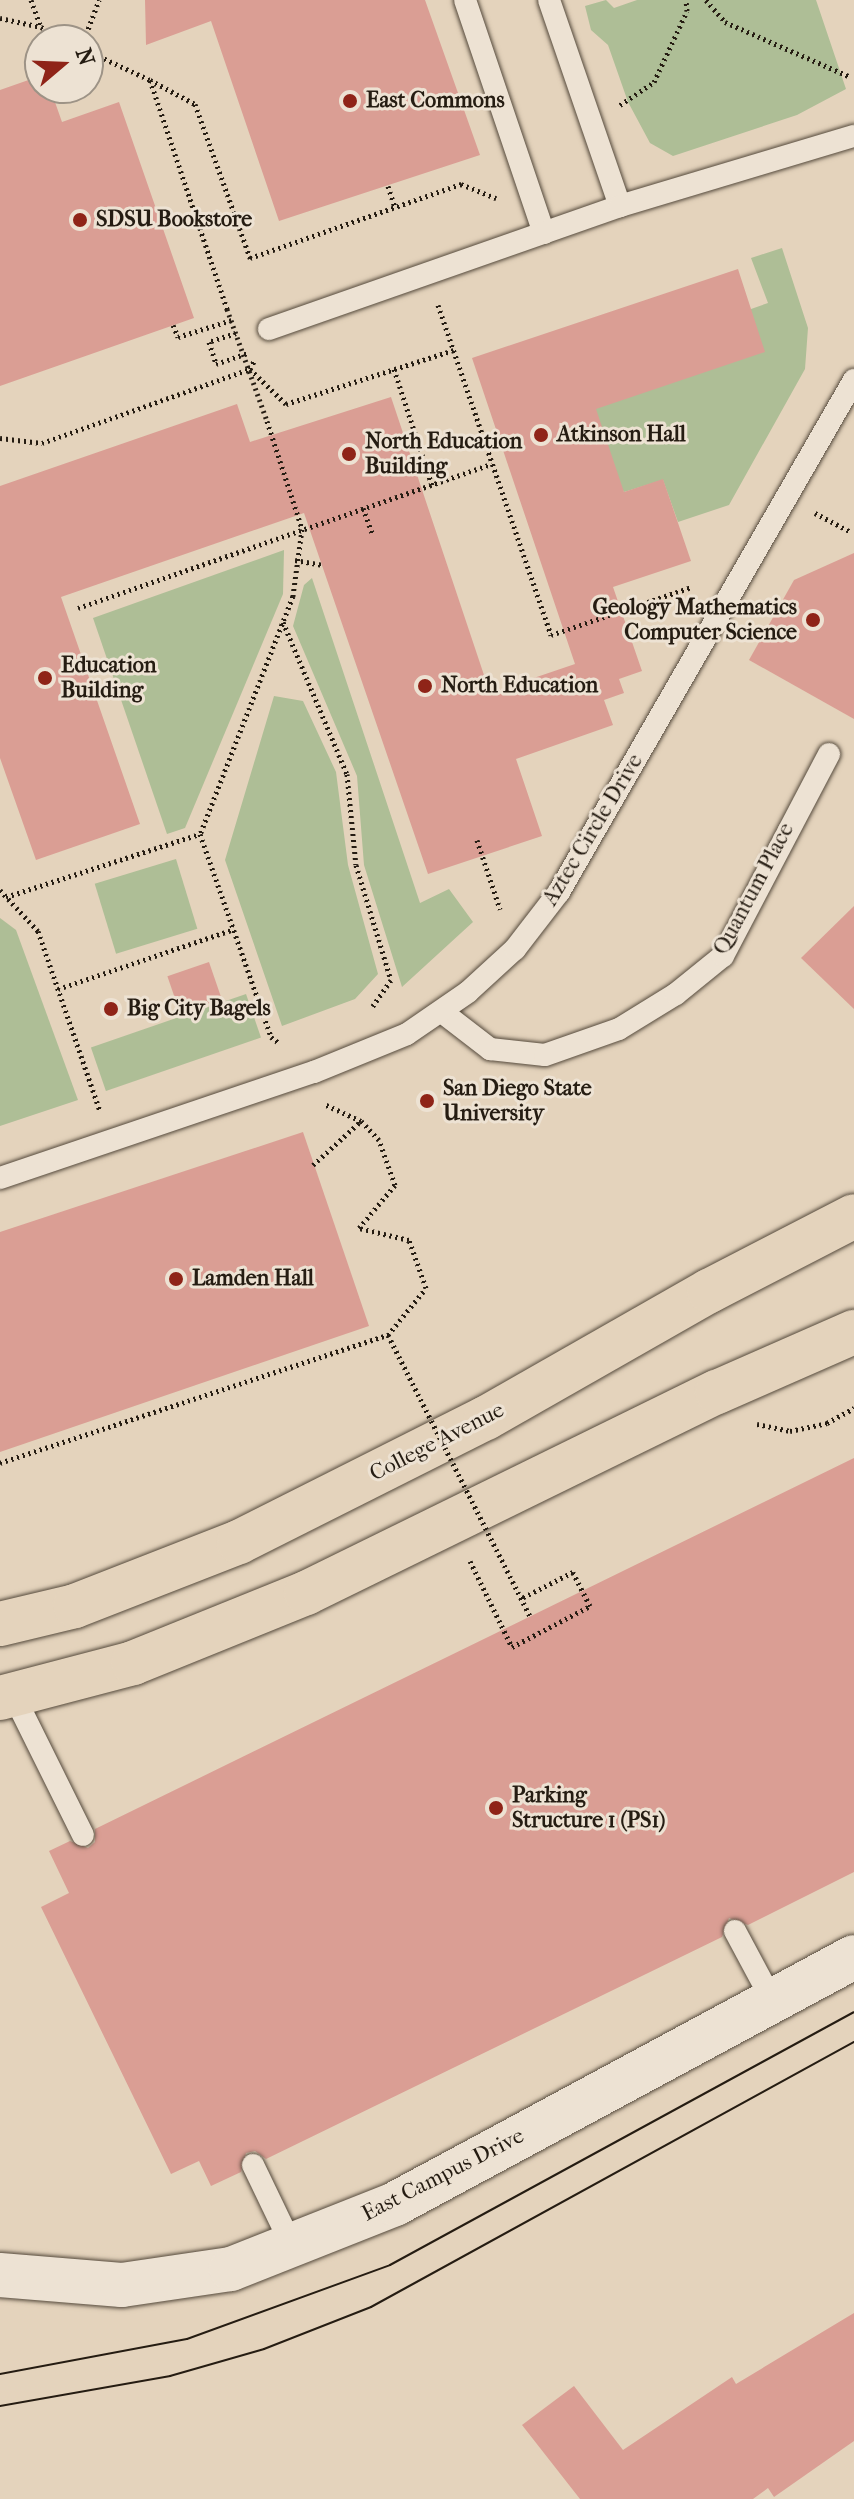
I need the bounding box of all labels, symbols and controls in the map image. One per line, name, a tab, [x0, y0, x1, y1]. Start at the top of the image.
north arrow	[24, 24, 104, 104]
text: N	[70, 45, 100, 69]
place label: East Commons	[366, 88, 505, 114]
marker: East Commons	[341, 92, 359, 110]
place label: SDSU Bookstore	[96, 207, 252, 233]
marker: SDSU Bookstore	[71, 211, 89, 229]
place label: Atkinson Hall	[557, 422, 686, 448]
marker: Atkinson Hall	[532, 426, 550, 444]
place label: North Education Building	[365, 428, 522, 480]
marker: North Education Building	[340, 445, 358, 463]
place label: Geology Mathematics Computer Science	[592, 594, 797, 646]
marker: Geology Mathematics Computer Science	[804, 611, 822, 629]
place label: Education Building	[61, 652, 157, 704]
marker: Education Building	[36, 669, 54, 687]
place label: North Education	[441, 673, 598, 699]
marker: North Education	[416, 677, 434, 695]
street label: Aztec Circle Drive	[537, 749, 649, 911]
street label: Quantum Place	[708, 819, 800, 959]
place label: Big City Bagels	[127, 996, 271, 1022]
marker: Big City Bagels	[102, 1000, 120, 1018]
place label: San Diego State University	[443, 1075, 592, 1126]
marker: San Diego State University	[418, 1092, 436, 1110]
place label: Lamden Hall	[192, 1266, 314, 1292]
marker: Lamden Hall	[167, 1270, 185, 1288]
street label: College Avenue	[366, 1397, 508, 1487]
place label: Parking Structure 1 (PS1)	[512, 1782, 665, 1834]
marker: Parking Structure 1 (PS1)	[487, 1799, 505, 1817]
street label: East Campus Drive	[358, 2123, 528, 2227]

